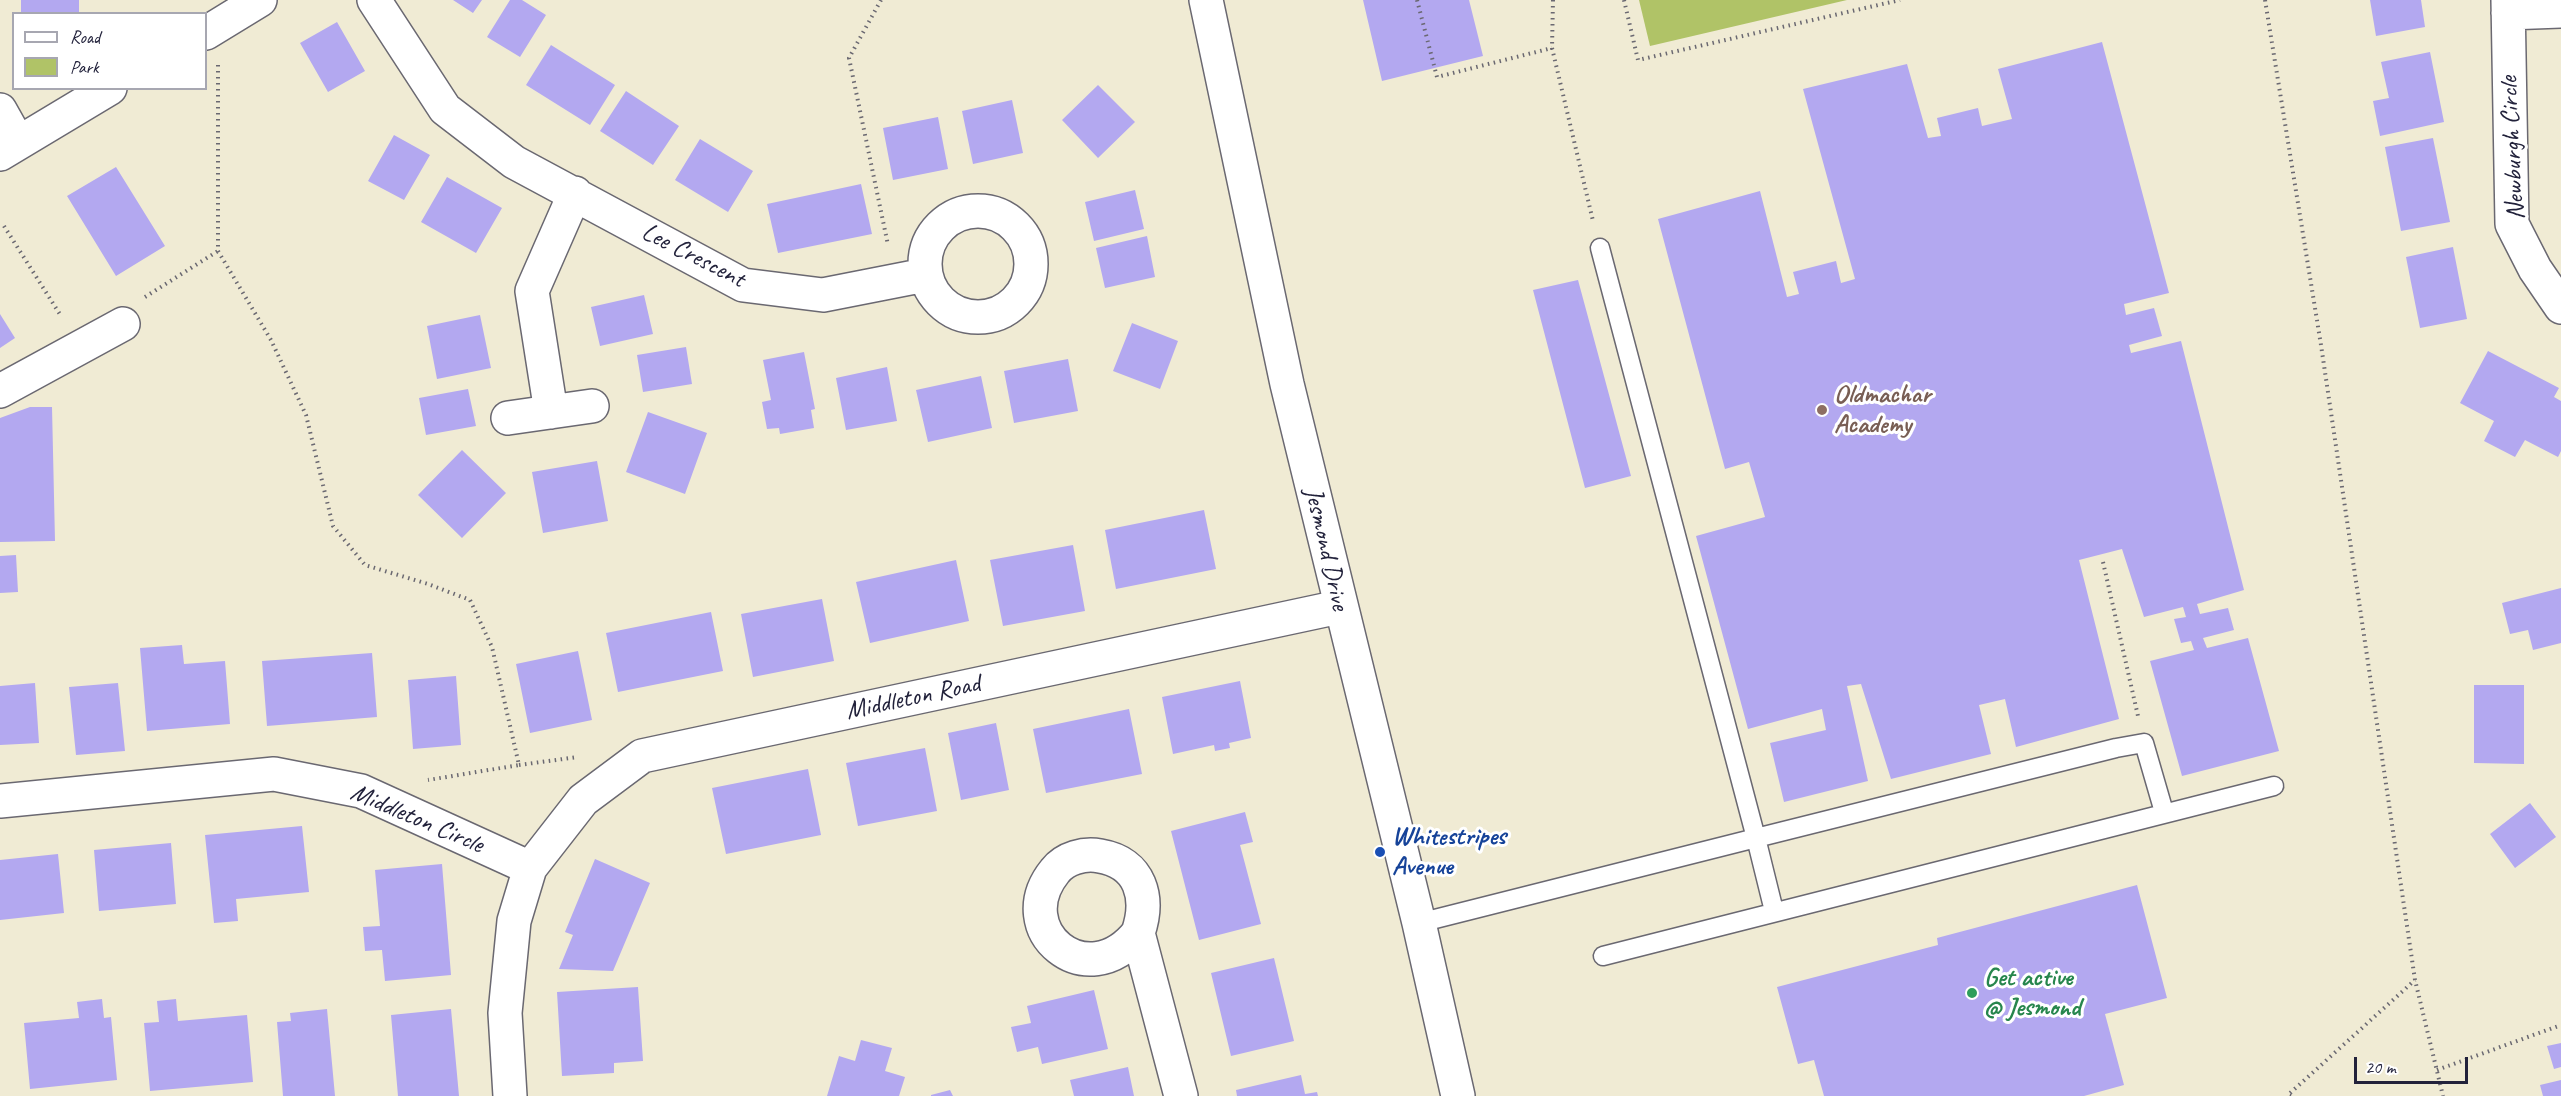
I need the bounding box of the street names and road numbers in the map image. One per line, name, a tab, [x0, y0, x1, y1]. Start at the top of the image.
street label: Newburgh Circle	[2494, 75, 2532, 221]
street label: Lee Crescent	[636, 217, 750, 295]
street label: Jesmond Drive	[1297, 485, 1355, 613]
street label: Middleton Road	[843, 669, 983, 727]
street label: Middleton Circle	[346, 777, 488, 861]

